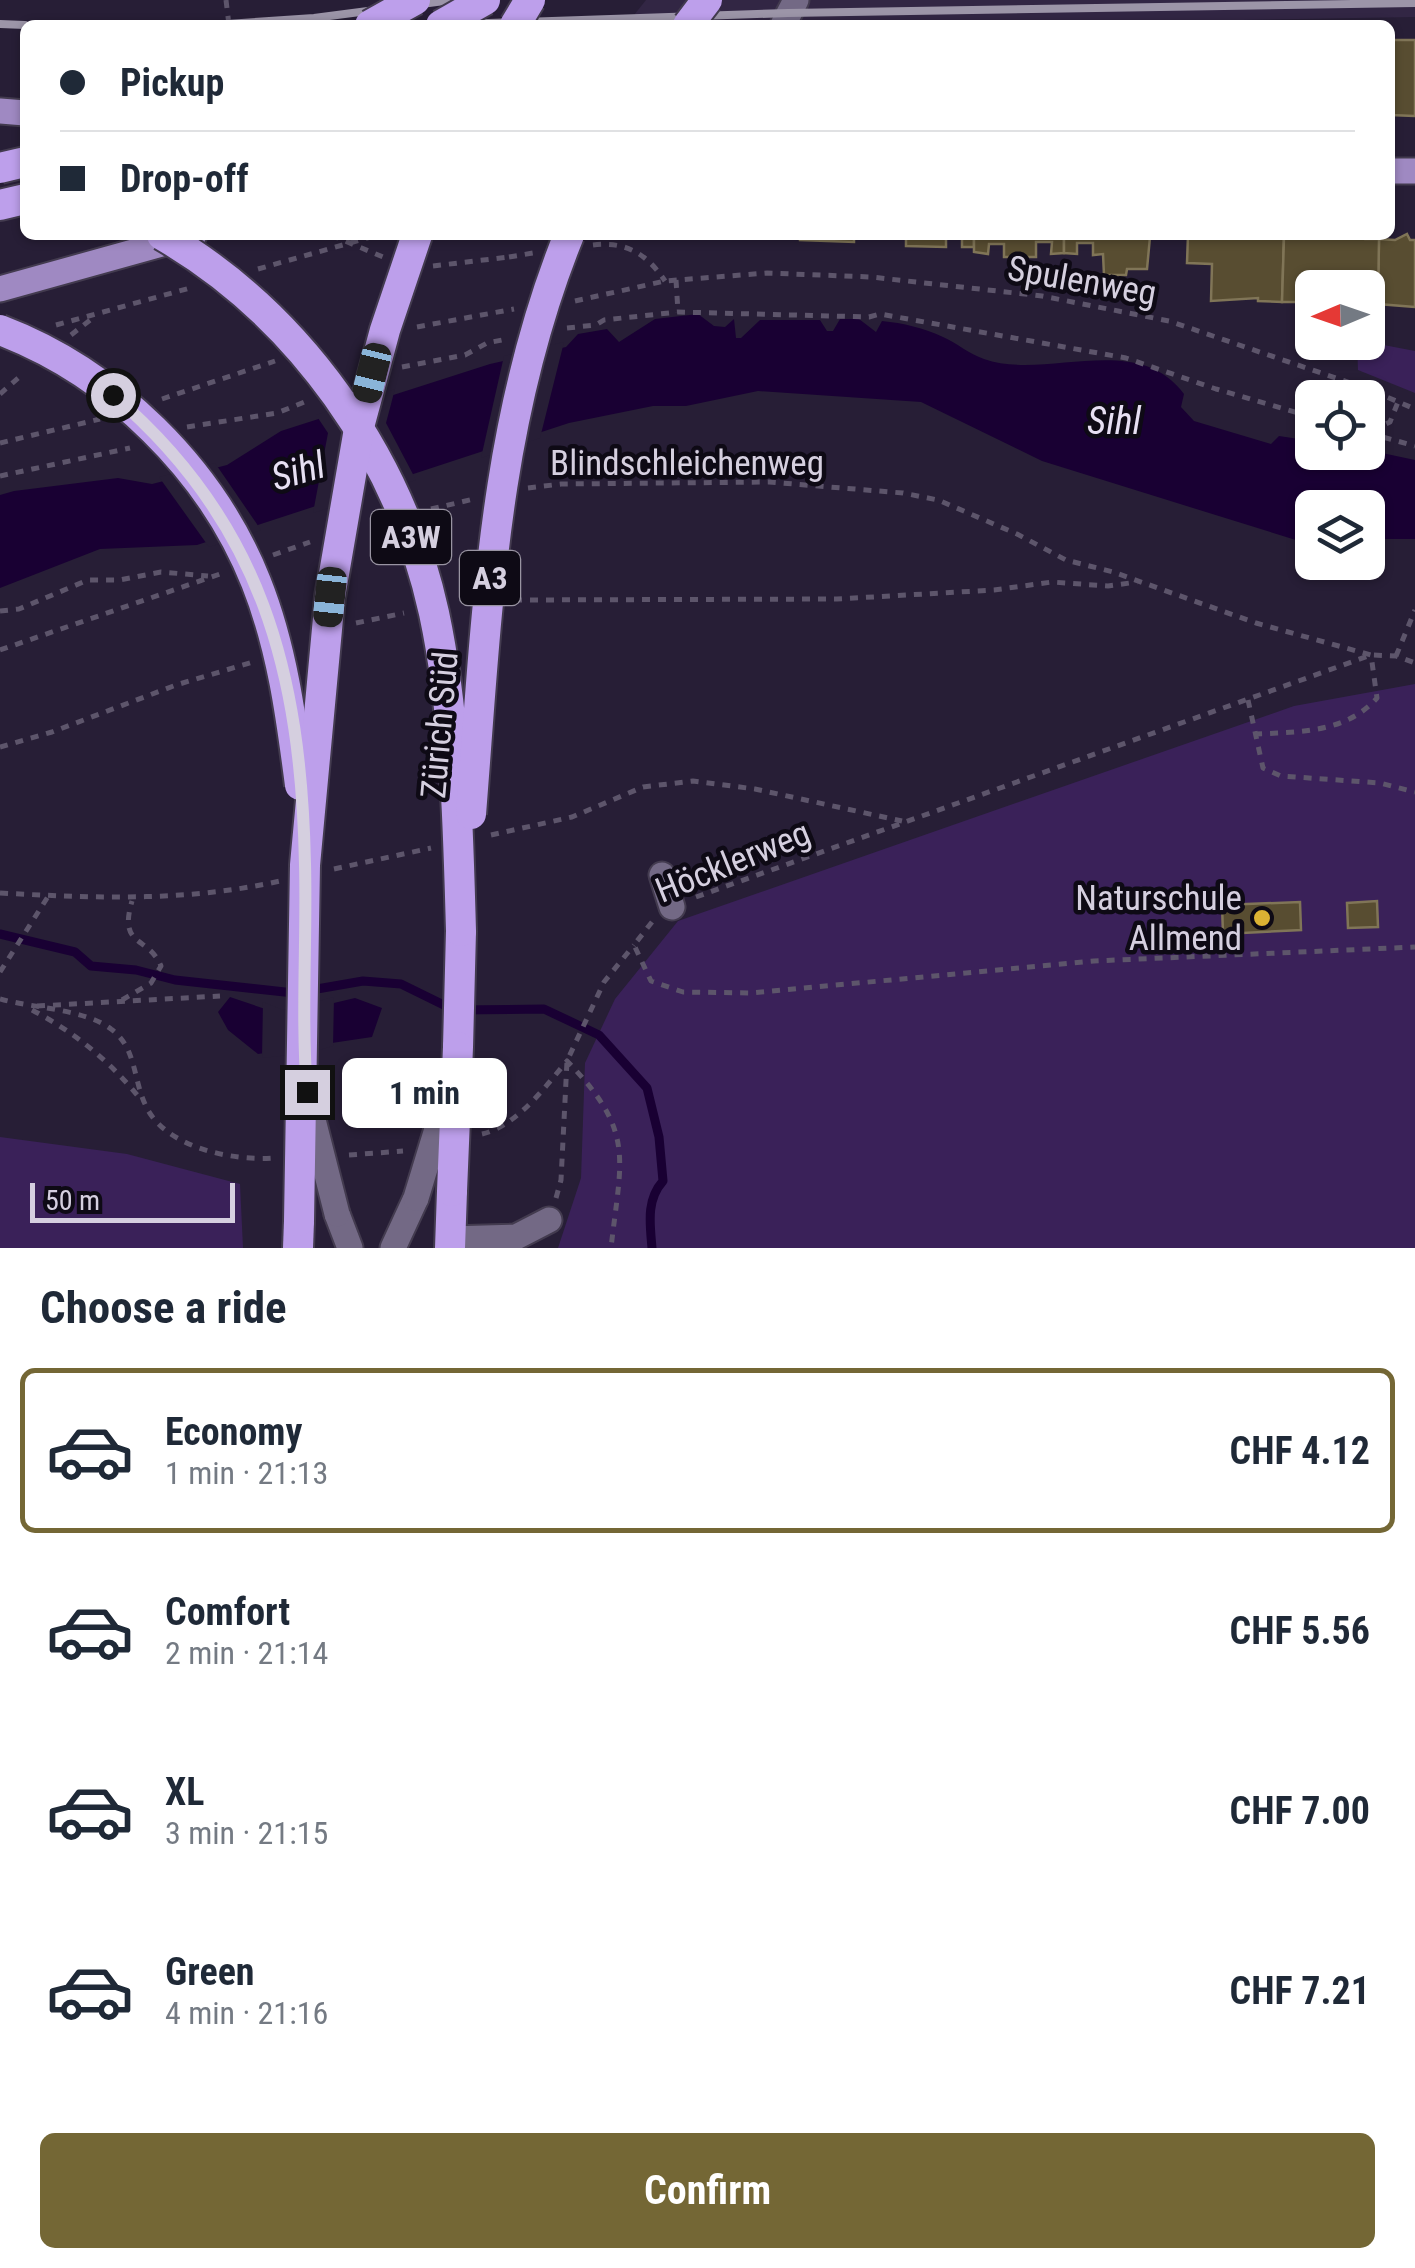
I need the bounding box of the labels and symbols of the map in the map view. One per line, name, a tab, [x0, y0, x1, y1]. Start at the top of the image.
street label: Spulenweg	[1005, 248, 1159, 314]
north arrow	[1295, 270, 1385, 360]
car	[350, 340, 394, 406]
route start	[91, 373, 136, 418]
water label: Sihl	[1087, 399, 1141, 443]
water label: Sihl	[266, 442, 330, 500]
street label: Blindschleichenweg	[550, 443, 824, 484]
road number: A3W	[371, 510, 451, 564]
road number: A3	[460, 551, 520, 605]
car	[312, 566, 348, 628]
street label: Zürich Süd	[413, 650, 467, 800]
street label: Höcklerweg	[650, 812, 816, 912]
place label: Naturschule Allmend	[1075, 878, 1242, 959]
marker: Naturschule Allmend	[1251, 907, 1273, 929]
callout: 1 min	[342, 1057, 507, 1127]
route end	[285, 1070, 330, 1115]
scale bar	[30, 1178, 235, 1222]

